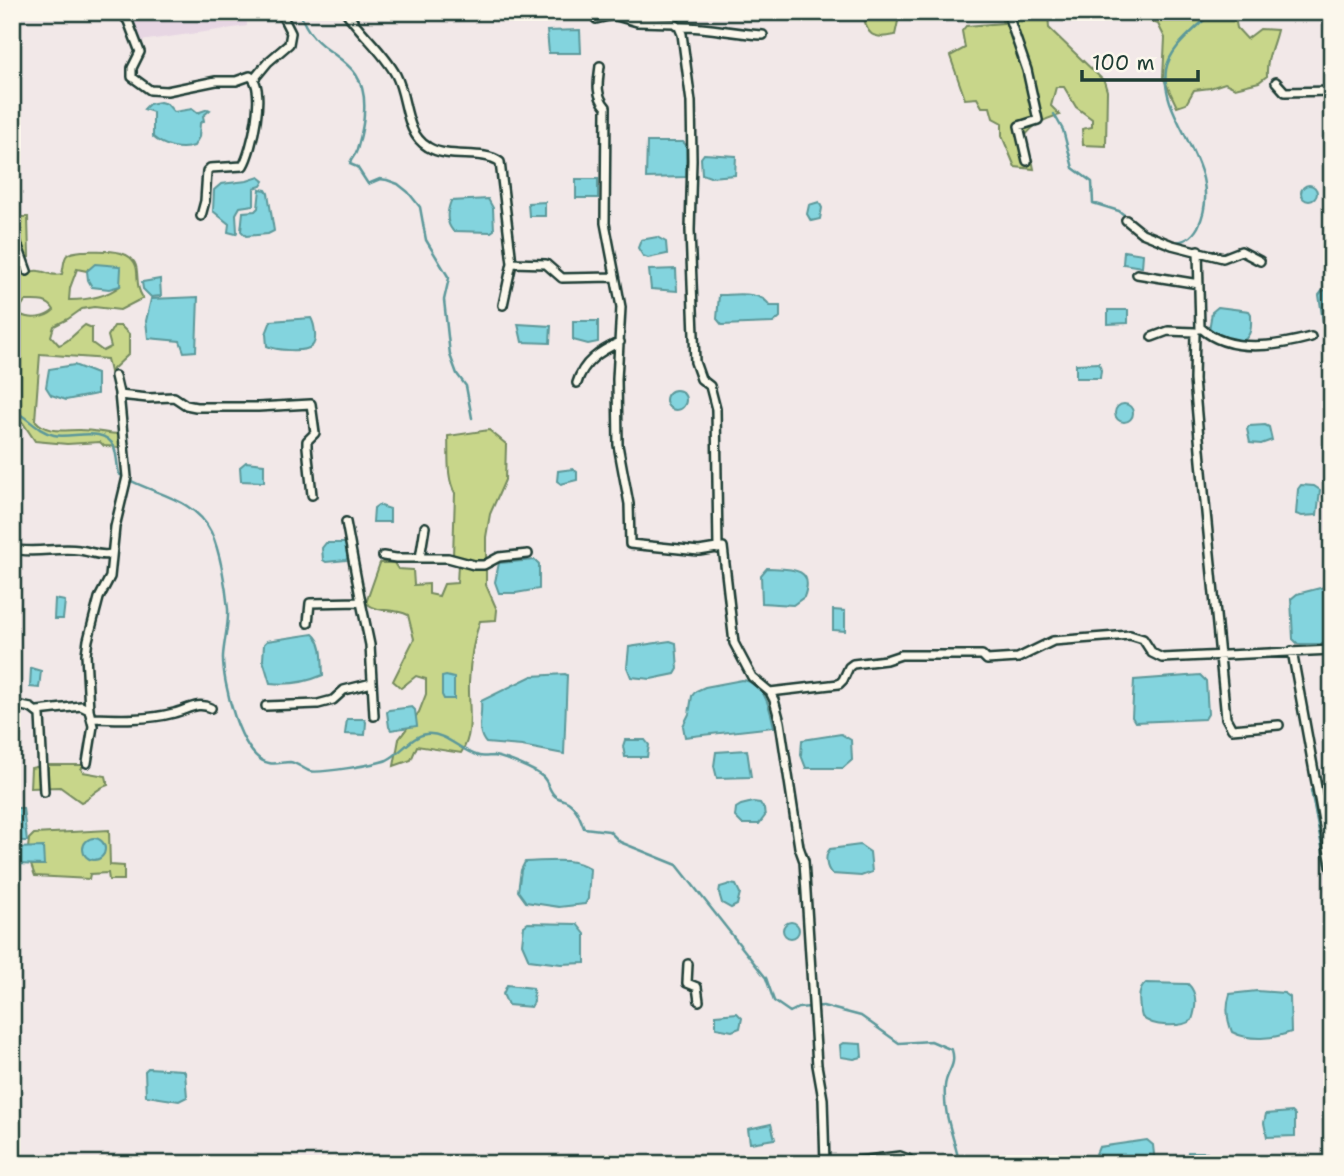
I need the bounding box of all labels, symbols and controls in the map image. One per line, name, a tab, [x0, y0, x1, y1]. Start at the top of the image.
scale bar	[1082, 38, 1197, 82]
text: 100 m	[1092, 49, 1155, 77]

